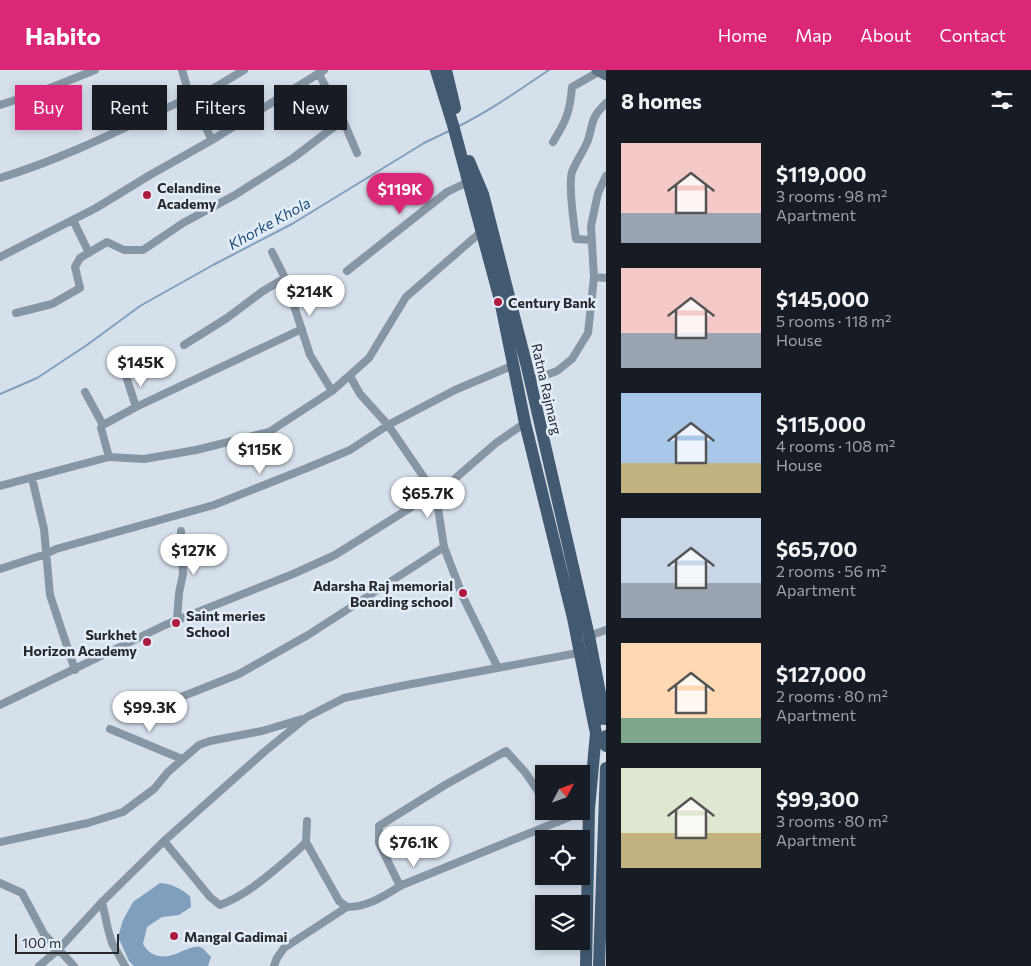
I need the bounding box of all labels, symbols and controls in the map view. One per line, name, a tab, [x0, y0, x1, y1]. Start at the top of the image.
text: Habito	[25, 21, 101, 50]
text: Home	[718, 24, 767, 46]
text: Map	[795, 24, 832, 46]
text: About	[860, 24, 912, 46]
text: Contact	[940, 24, 1006, 46]
chip: Buy	[15, 85, 82, 130]
chip: Rent	[92, 85, 167, 130]
chip: Filters	[177, 85, 264, 130]
chip: New	[274, 85, 347, 130]
icon: filters	[988, 86, 1016, 114]
text: 8 homes	[621, 88, 702, 113]
text: $119,000	[776, 161, 867, 186]
icon: home	[661, 163, 721, 223]
pin: $119K	[365, 172, 435, 215]
place label: Celandine Academy	[157, 179, 221, 212]
text: $119K	[378, 179, 422, 198]
text: 3 rooms · 98 m²	[776, 186, 887, 205]
marker: Celandine Academy	[141, 189, 153, 201]
water label: Khorke Khola	[225, 193, 313, 253]
text: Apartment	[776, 205, 856, 224]
pin: $214K	[275, 274, 345, 317]
text: $214K	[287, 281, 333, 300]
text: $145,000	[776, 286, 869, 311]
icon: home	[661, 288, 721, 348]
place label: Century Bank	[508, 294, 596, 311]
marker: Century Bank	[492, 296, 504, 308]
text: 5 rooms · 118 m²	[776, 311, 891, 330]
text: House	[776, 330, 822, 349]
street label: Ratna Rajmarg	[528, 342, 566, 437]
pin: $145K	[106, 346, 176, 388]
text: $145K	[118, 352, 164, 371]
text: $115,000	[776, 411, 866, 436]
icon: home	[661, 413, 721, 473]
pin: $115K	[225, 432, 295, 475]
text: 4 rooms · 108 m²	[776, 436, 896, 455]
text: $115K	[238, 439, 282, 458]
text: House	[776, 455, 822, 474]
pin: $65.7K	[387, 476, 469, 519]
text: $65.7K	[402, 483, 454, 502]
pin: $127K	[159, 534, 229, 576]
text: $65,700	[776, 536, 857, 561]
icon: home	[661, 538, 721, 598]
text: $127K	[171, 540, 217, 559]
text: 2 rooms · 56 m²	[776, 561, 887, 580]
place label: Adarsha Raj memorial Boarding school	[313, 577, 453, 610]
text: Apartment	[776, 580, 856, 599]
marker: Adarsha Raj memorial Boarding school	[457, 587, 469, 599]
place label: Saint meries School	[186, 607, 266, 640]
marker: Saint meries School	[170, 617, 182, 629]
place label: Surkhet Horizon Academy	[23, 626, 137, 659]
marker: Surkhet Horizon Academy	[141, 636, 153, 648]
text: $127,000	[776, 661, 866, 686]
icon: home	[661, 663, 721, 723]
text: 2 rooms · 80 m²	[776, 686, 888, 705]
pin: $99.3K	[109, 690, 191, 733]
text: $99.3K	[123, 697, 177, 716]
text: Apartment	[776, 705, 856, 724]
north arrow	[535, 765, 590, 820]
map controls	[535, 765, 590, 950]
text: $99,300	[776, 786, 859, 811]
icon: home	[661, 788, 721, 848]
text: 3 rooms · 80 m²	[776, 811, 888, 830]
pin: $76.1K	[373, 826, 455, 868]
button: locate	[535, 830, 590, 885]
text: Apartment	[776, 830, 856, 849]
text: $76.1K	[389, 832, 439, 851]
button: layers	[535, 895, 590, 950]
place label: Mangal Gadimai	[184, 928, 288, 945]
marker: Mangal Gadimai	[168, 930, 180, 942]
scale bar	[15, 931, 119, 954]
text: 100 m	[22, 934, 61, 951]

